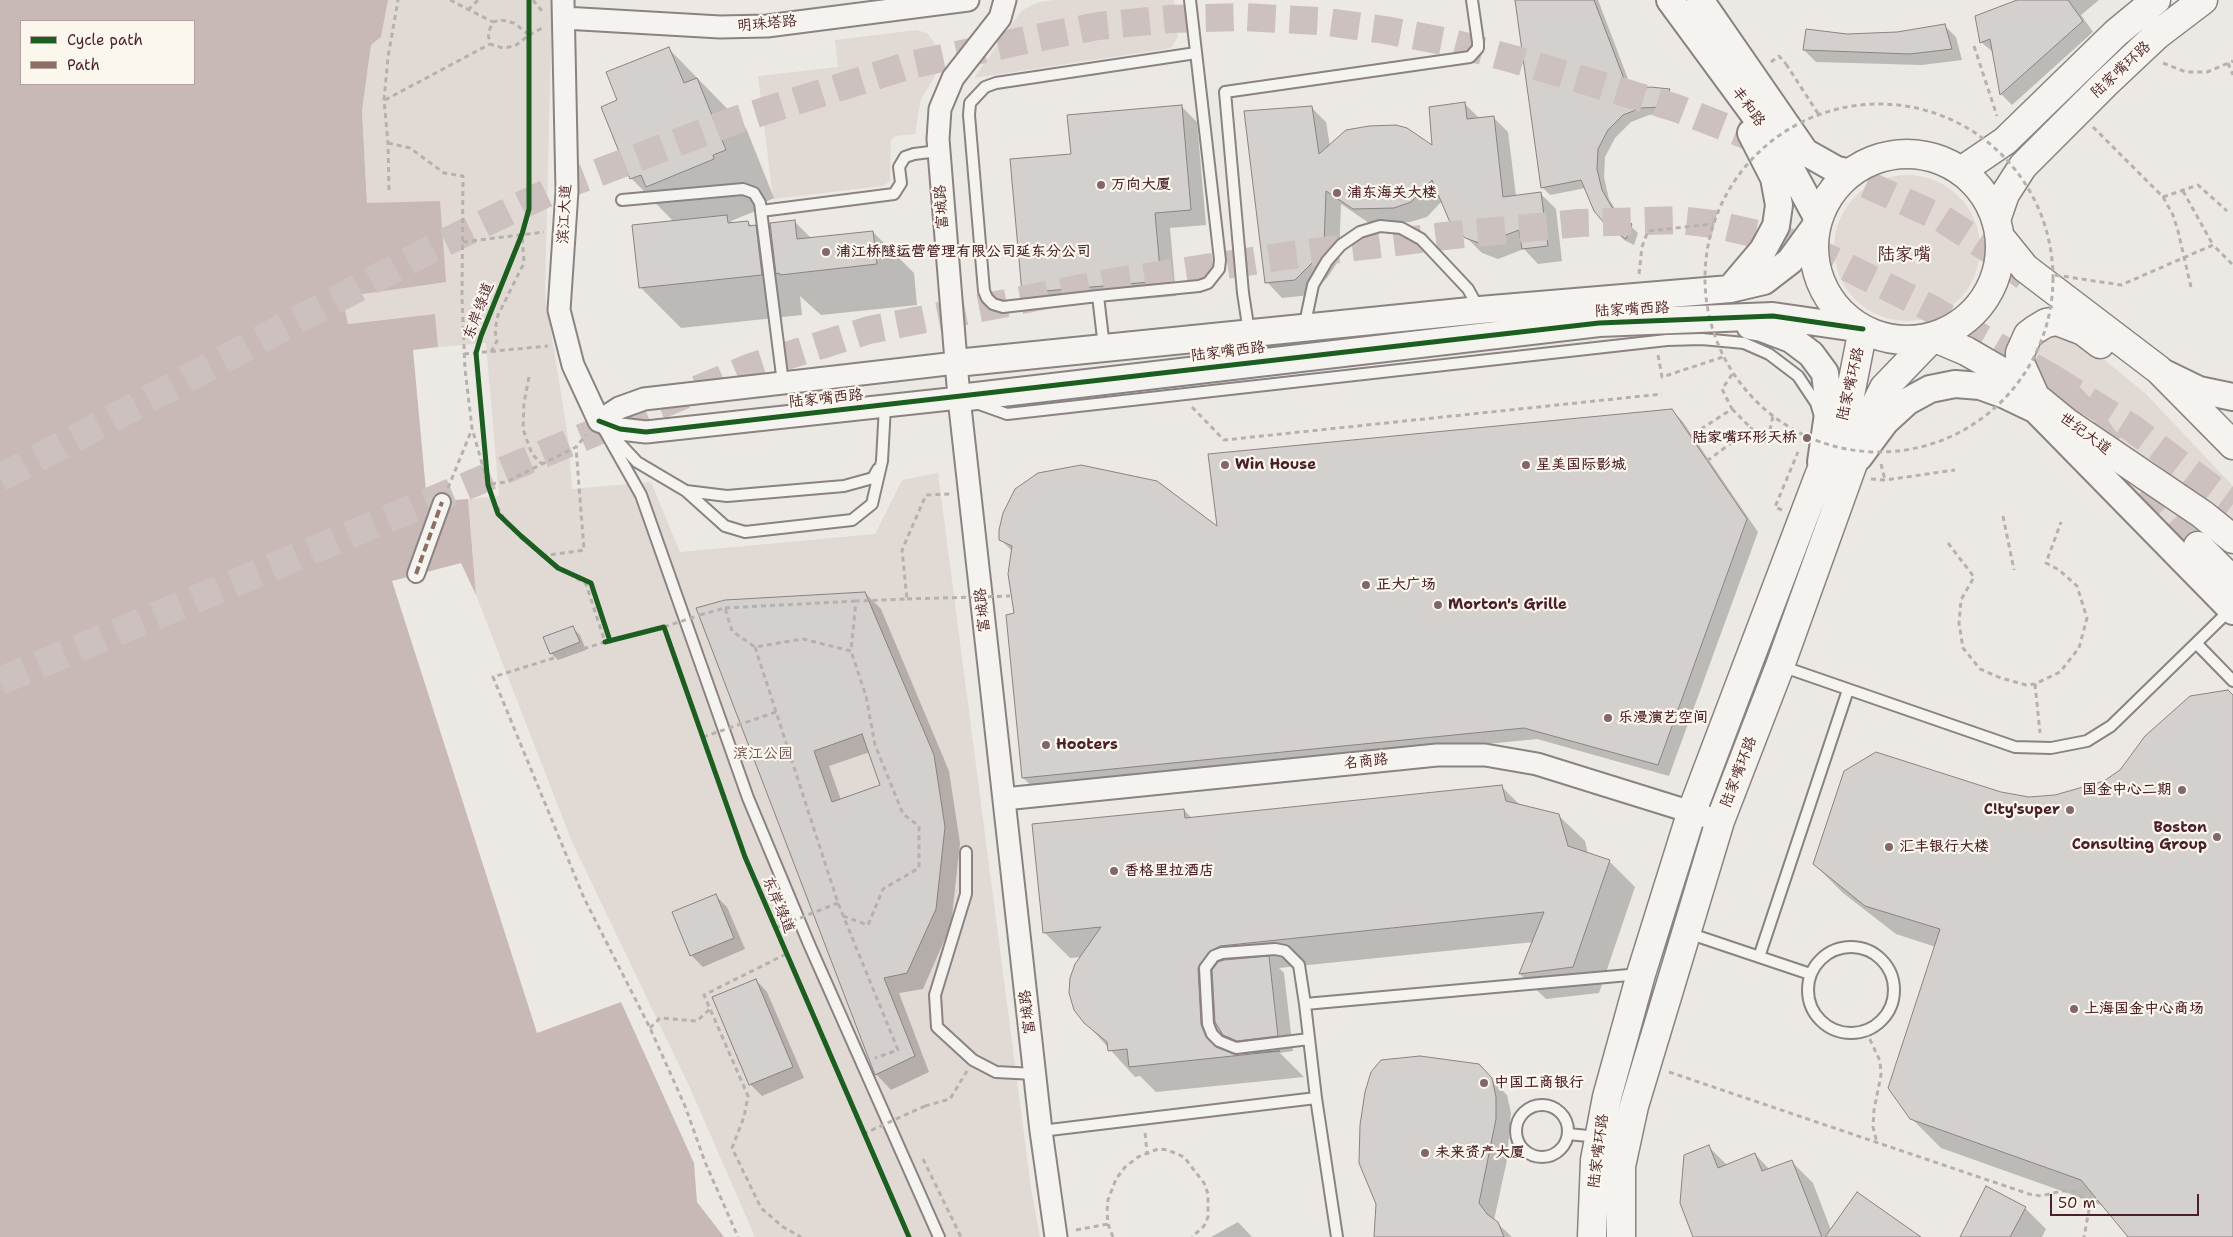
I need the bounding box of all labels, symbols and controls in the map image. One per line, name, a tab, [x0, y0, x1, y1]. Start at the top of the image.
street label: 明珠塔路	[736, 12, 798, 36]
legend	[20, 20, 195, 85]
text: Cycle path	[67, 30, 143, 50]
street label: 陆家嘴环路	[2087, 38, 2155, 102]
text: Path	[67, 55, 100, 75]
street label: 丰和路	[1727, 84, 1769, 130]
place label: 万向大厦	[1111, 176, 1171, 194]
marker: 万向大厦	[1095, 179, 1107, 191]
street label: 滨江大道	[554, 184, 576, 244]
street label: 富城路	[931, 184, 953, 230]
place label: 浦东海关大楼	[1347, 184, 1437, 202]
marker: 浦东海关大楼	[1331, 187, 1343, 199]
place label: 浦江桥隧运营管理有限公司延东分公司	[836, 243, 1091, 261]
district label: 陆家嘴	[1877, 244, 1931, 266]
marker: 浦江桥隧运营管理有限公司延东分公司	[820, 246, 832, 258]
street label: 东岸绿道	[460, 280, 498, 342]
street label: 陆家嘴西路	[1594, 299, 1670, 321]
street label: 陆家嘴西路	[1190, 338, 1266, 366]
street label: 陆家嘴环路	[1834, 345, 1868, 423]
street label: 陆家嘴西路	[788, 386, 864, 412]
street label: 世纪大道	[2055, 409, 2115, 459]
place label: 陆家嘴环形天桥	[1692, 429, 1797, 447]
marker: 陆家嘴环形天桥	[1801, 432, 1813, 444]
place label: Win House	[1235, 456, 1316, 474]
place label: 星美国际影城	[1536, 456, 1626, 474]
marker: Win House	[1219, 459, 1231, 471]
marker: 星美国际影城	[1520, 459, 1532, 471]
place label: 正大广场	[1376, 576, 1436, 594]
marker: 正大广场	[1360, 579, 1372, 591]
street label: 富城路	[972, 587, 994, 633]
place label: Morton's Grille	[1448, 596, 1567, 614]
marker: Morton's Grille	[1432, 599, 1444, 611]
place label: 乐漫演艺空间	[1618, 709, 1708, 727]
marker: 乐漫演艺空间	[1602, 712, 1614, 724]
street label: 陆家嘴环路	[1717, 734, 1761, 810]
place label: Hooters	[1056, 736, 1118, 754]
marker: Hooters	[1040, 739, 1052, 751]
park label: 滨江公园	[733, 745, 793, 763]
street label: 名商路	[1343, 751, 1389, 773]
place label: 国金中心二期	[2082, 781, 2172, 799]
marker: 国金中心二期	[2176, 784, 2188, 796]
place label: C!ty'super	[1984, 801, 2060, 819]
marker: C!ty'super	[2064, 804, 2076, 816]
place label: Boston Consulting Group	[2072, 819, 2207, 854]
marker: Boston Consulting Group	[2211, 831, 2223, 843]
place label: 汇丰银行大楼	[1899, 838, 1989, 856]
marker: 汇丰银行大楼	[1883, 841, 1895, 853]
place label: 香格里拉酒店	[1124, 862, 1214, 880]
marker: 香格里拉酒店	[1108, 865, 1120, 877]
street label: 东岸绿道	[758, 874, 798, 936]
street label: 富城路	[1016, 989, 1040, 1035]
place label: 上海国金中心商场	[2084, 1000, 2204, 1018]
marker: 上海国金中心商场	[2068, 1003, 2080, 1015]
place label: 中国工商银行	[1494, 1074, 1584, 1092]
marker: 中国工商银行	[1478, 1077, 1490, 1089]
street label: 陆家嘴环路	[1585, 1113, 1613, 1189]
place label: 未来资产大厦	[1435, 1144, 1525, 1162]
marker: 未来资产大厦	[1419, 1147, 1431, 1159]
scale bar	[2053, 1184, 2202, 1216]
text: 50 m	[2058, 1193, 2096, 1213]

